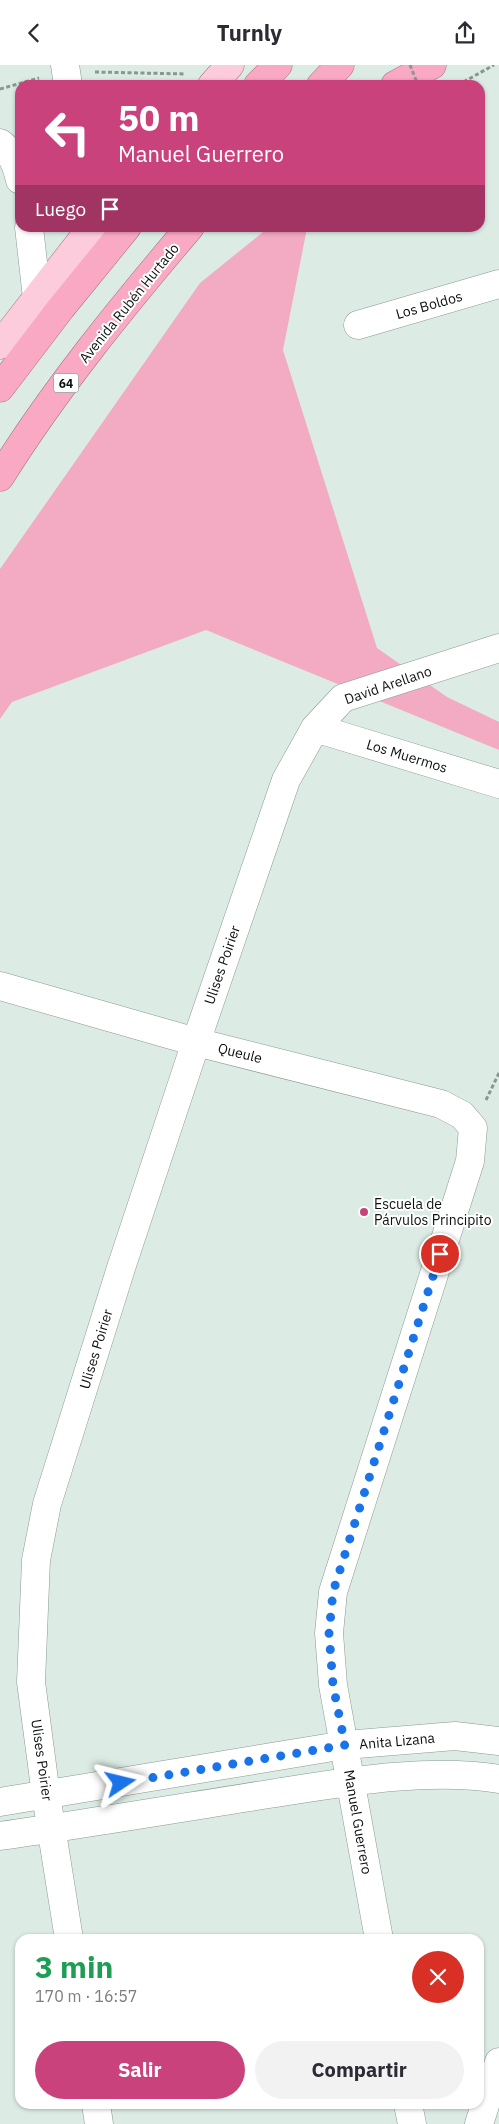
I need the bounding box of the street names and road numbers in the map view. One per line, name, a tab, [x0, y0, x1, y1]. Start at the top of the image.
street label: Avenida Rubén Hurtado	[75, 239, 183, 367]
street label: Los Boldos	[394, 287, 465, 323]
road number: 64	[54, 373, 78, 393]
street label: David Arellano	[342, 662, 434, 708]
street label: Los Muermos	[364, 735, 450, 777]
street label: Ulises Poirier	[200, 923, 244, 1007]
street label: Queule	[216, 1039, 264, 1067]
street label: Ulises Poirier	[75, 1307, 117, 1391]
street label: Ulises Poirier	[27, 1718, 57, 1802]
street label: Anita Lizana	[358, 1729, 436, 1753]
street label: Manuel Guerrero	[340, 1768, 376, 1876]

